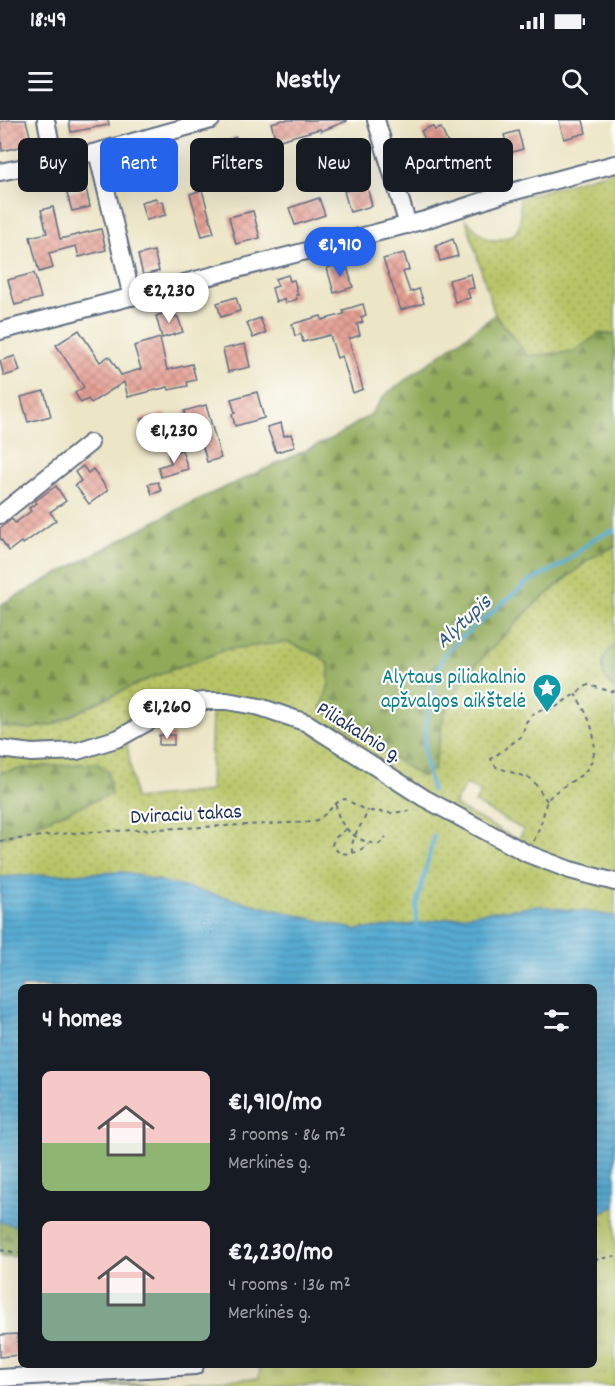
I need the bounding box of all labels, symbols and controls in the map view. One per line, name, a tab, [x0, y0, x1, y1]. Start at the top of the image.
text: 18:49	[30, 6, 67, 37]
text: Nestly	[276, 62, 339, 101]
icon: menu	[24, 65, 57, 98]
icon: search	[558, 65, 591, 98]
chip: Buy	[18, 138, 88, 192]
chip: Rent	[100, 138, 178, 192]
chip: Filters	[190, 138, 284, 192]
chip: New	[296, 138, 371, 192]
chip: Apartment	[383, 138, 513, 192]
pin: €1,910	[291, 227, 389, 278]
text: €1,910	[318, 232, 362, 260]
pin: €2,230	[120, 273, 218, 324]
text: €2,230	[143, 278, 195, 306]
pin: €1,230	[125, 413, 223, 464]
text: €1,230	[150, 418, 198, 446]
water label: Alytupis	[429, 588, 500, 657]
place label: Alytaus piliakalnio apžvalgos aikštelė	[381, 664, 526, 718]
place icon: Alytaus piliakalnio apžvalgos aikštelė	[531, 672, 563, 714]
pin: €1,260	[118, 689, 216, 740]
text: €1,260	[143, 694, 191, 722]
street label: Piliakalnio g.	[310, 695, 407, 772]
street label: Dviraciu takas	[129, 798, 243, 834]
text: 4 homes	[42, 1002, 122, 1039]
icon: filters	[540, 1004, 573, 1037]
text: €1,910/mo	[228, 1085, 322, 1122]
icon: home	[90, 1095, 162, 1167]
text: 3 rooms · 86 m²	[228, 1122, 346, 1150]
text: Merkinės g.	[228, 1150, 311, 1178]
text: €2,230/mo	[228, 1235, 333, 1272]
icon: home	[90, 1245, 162, 1317]
text: 4 rooms · 136 m²	[228, 1272, 351, 1300]
text: Merkinės g.	[228, 1300, 311, 1328]

